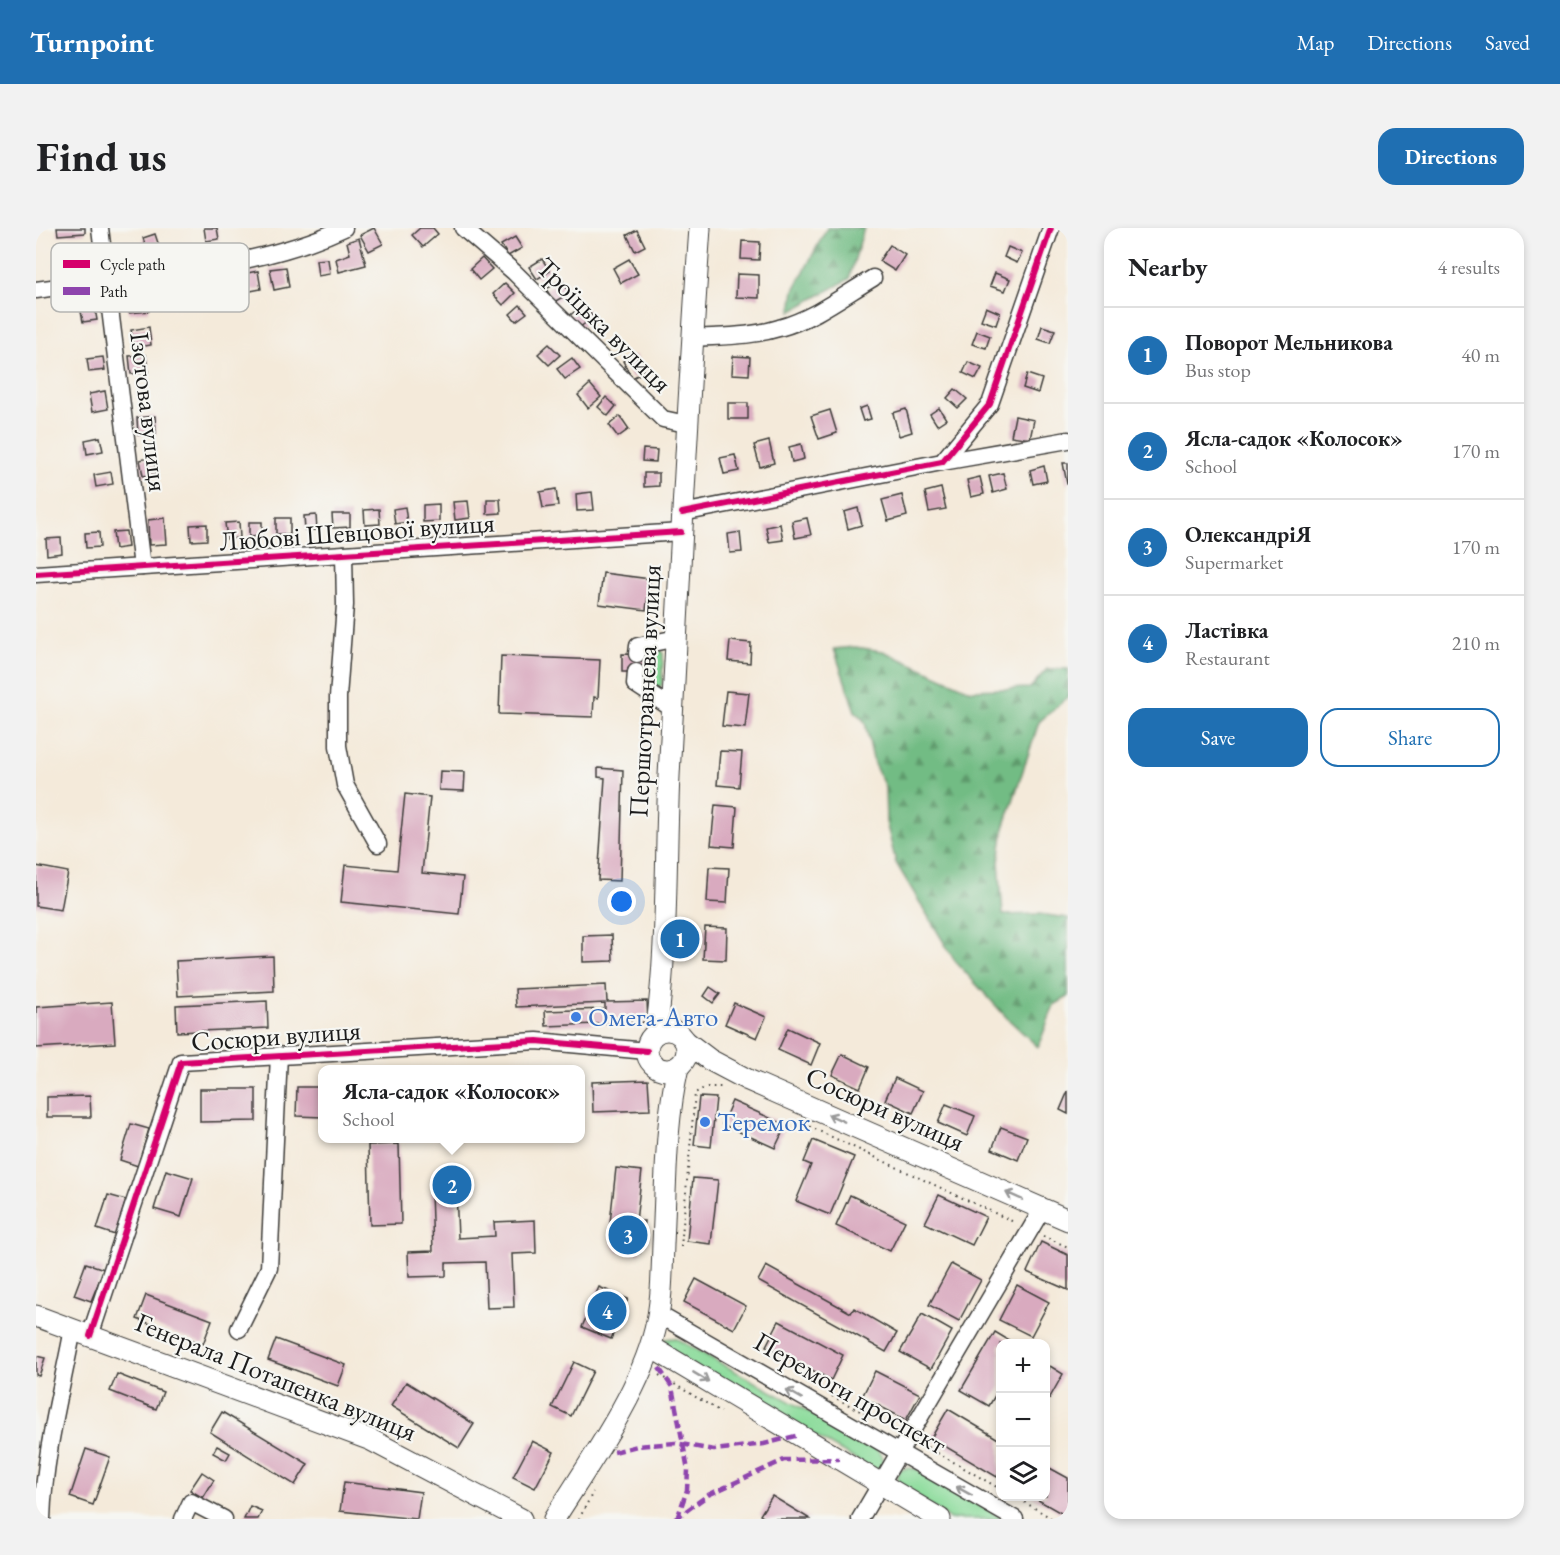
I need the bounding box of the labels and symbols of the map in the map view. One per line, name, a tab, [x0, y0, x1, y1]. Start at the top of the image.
legend	[51, 243, 249, 312]
street label: Троїцька вулиця	[529, 249, 680, 400]
text: Cycle path	[100, 254, 165, 275]
text: Path	[100, 281, 128, 302]
street label: Ізотова вулиця	[122, 330, 177, 494]
street label: Любові Шевцової вулиця	[218, 504, 496, 559]
street label: Першотравнева вулиця	[620, 564, 669, 818]
your location	[607, 887, 636, 916]
pin: 1	[660, 916, 700, 962]
place label: Омега-Авто	[588, 999, 718, 1034]
marker: Омега-Авто	[569, 1010, 583, 1024]
street label: Сосюри вулиця	[190, 1012, 362, 1059]
street label: Сосюри вулиця	[800, 1058, 970, 1159]
place label: Теремок	[717, 1104, 811, 1139]
one-way arrow	[827, 1112, 845, 1123]
marker: Теремок	[698, 1115, 712, 1129]
pin: 2	[432, 1162, 472, 1208]
one-way arrow	[1006, 1190, 1024, 1201]
pin: 3	[608, 1212, 648, 1258]
pin: 4	[588, 1288, 626, 1334]
street label: Генерала Потапенка вулиця	[131, 1304, 422, 1449]
street label: Перемоги проспект	[748, 1323, 953, 1462]
one-way arrow	[692, 1371, 709, 1383]
one-way arrow	[786, 1387, 803, 1399]
one-way arrow	[955, 1484, 972, 1496]

